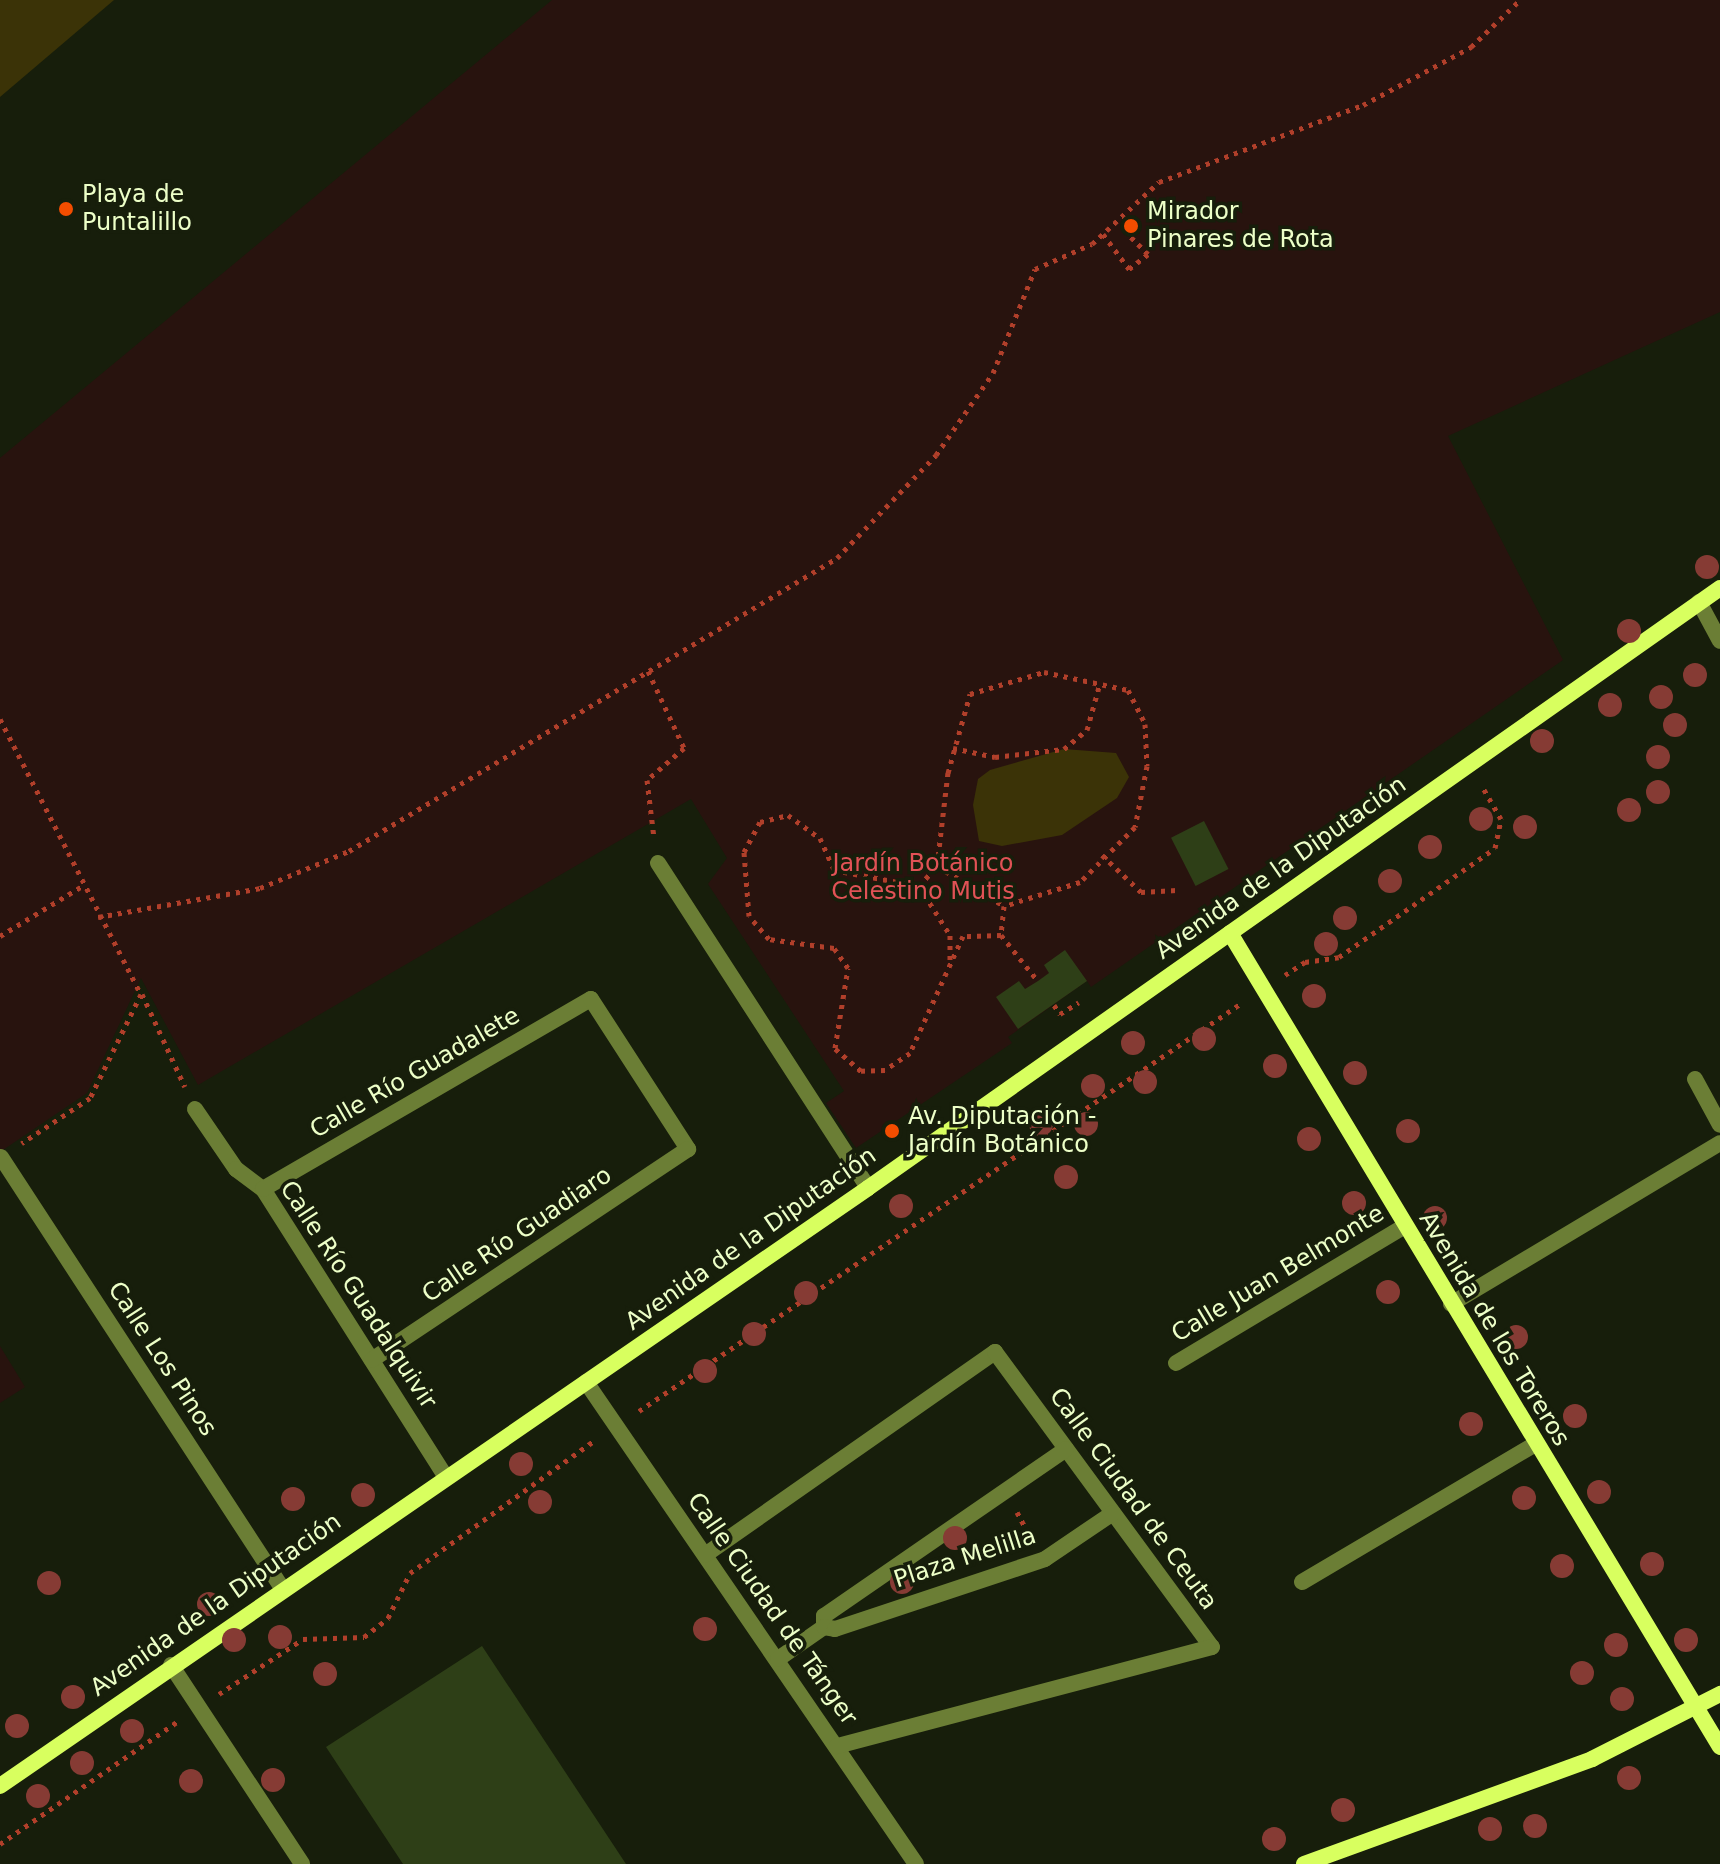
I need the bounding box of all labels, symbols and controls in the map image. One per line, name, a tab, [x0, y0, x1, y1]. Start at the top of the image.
place label: Playa de Puntalillo	[82, 181, 192, 237]
place label: Mirador Pinares de Rota	[1147, 198, 1334, 254]
marker: Playa de Puntalillo	[57, 200, 75, 218]
marker: Mirador Pinares de Rota	[1122, 217, 1140, 235]
street label: Avenida de la Diputación	[1150, 770, 1412, 966]
park label: Jardín Botánico Celestino Mutis	[831, 850, 1015, 906]
street label: Calle Río Guadalete	[305, 1001, 525, 1145]
place label: Av. Diputación - Jardín Botánico	[908, 1103, 1096, 1159]
marker: Av. Diputación - Jardín Botánico	[883, 1122, 901, 1140]
street label: Avenida de la Diputación	[620, 1141, 882, 1337]
street label: Calle Río Guadiaro	[417, 1161, 617, 1309]
street label: Calle Río Guadalquivir	[274, 1176, 442, 1414]
street label: Calle Juan Belmonte	[1167, 1199, 1389, 1349]
street label: Avenida de los Toreros	[1413, 1207, 1575, 1451]
street label: Calle Los Pinos	[101, 1277, 223, 1441]
street label: Calle Ciudad de Ceuta	[1043, 1382, 1223, 1616]
street label: Calle Ciudad de Tánger	[681, 1487, 863, 1731]
street label: Avenida de la Diputación	[85, 1507, 347, 1703]
street label: Plaza Melilla	[890, 1521, 1040, 1595]

